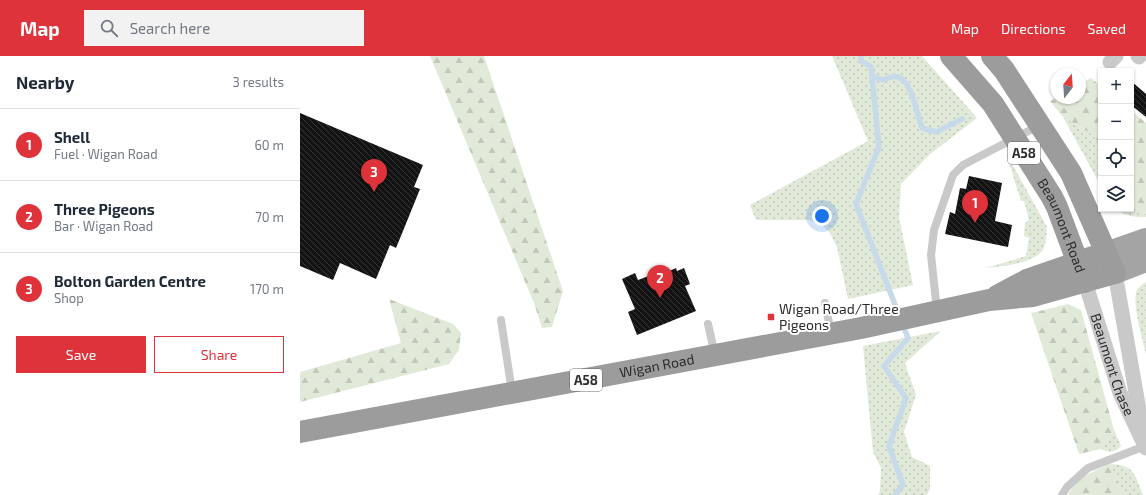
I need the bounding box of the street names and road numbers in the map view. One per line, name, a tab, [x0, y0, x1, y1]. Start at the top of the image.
road number: A58	[1008, 142, 1040, 164]
street label: Beaumont Road	[1034, 175, 1090, 275]
street label: Beaumont Chase	[1087, 311, 1138, 418]
street label: Wigan Road	[618, 350, 696, 381]
road number: A58	[570, 369, 602, 391]

